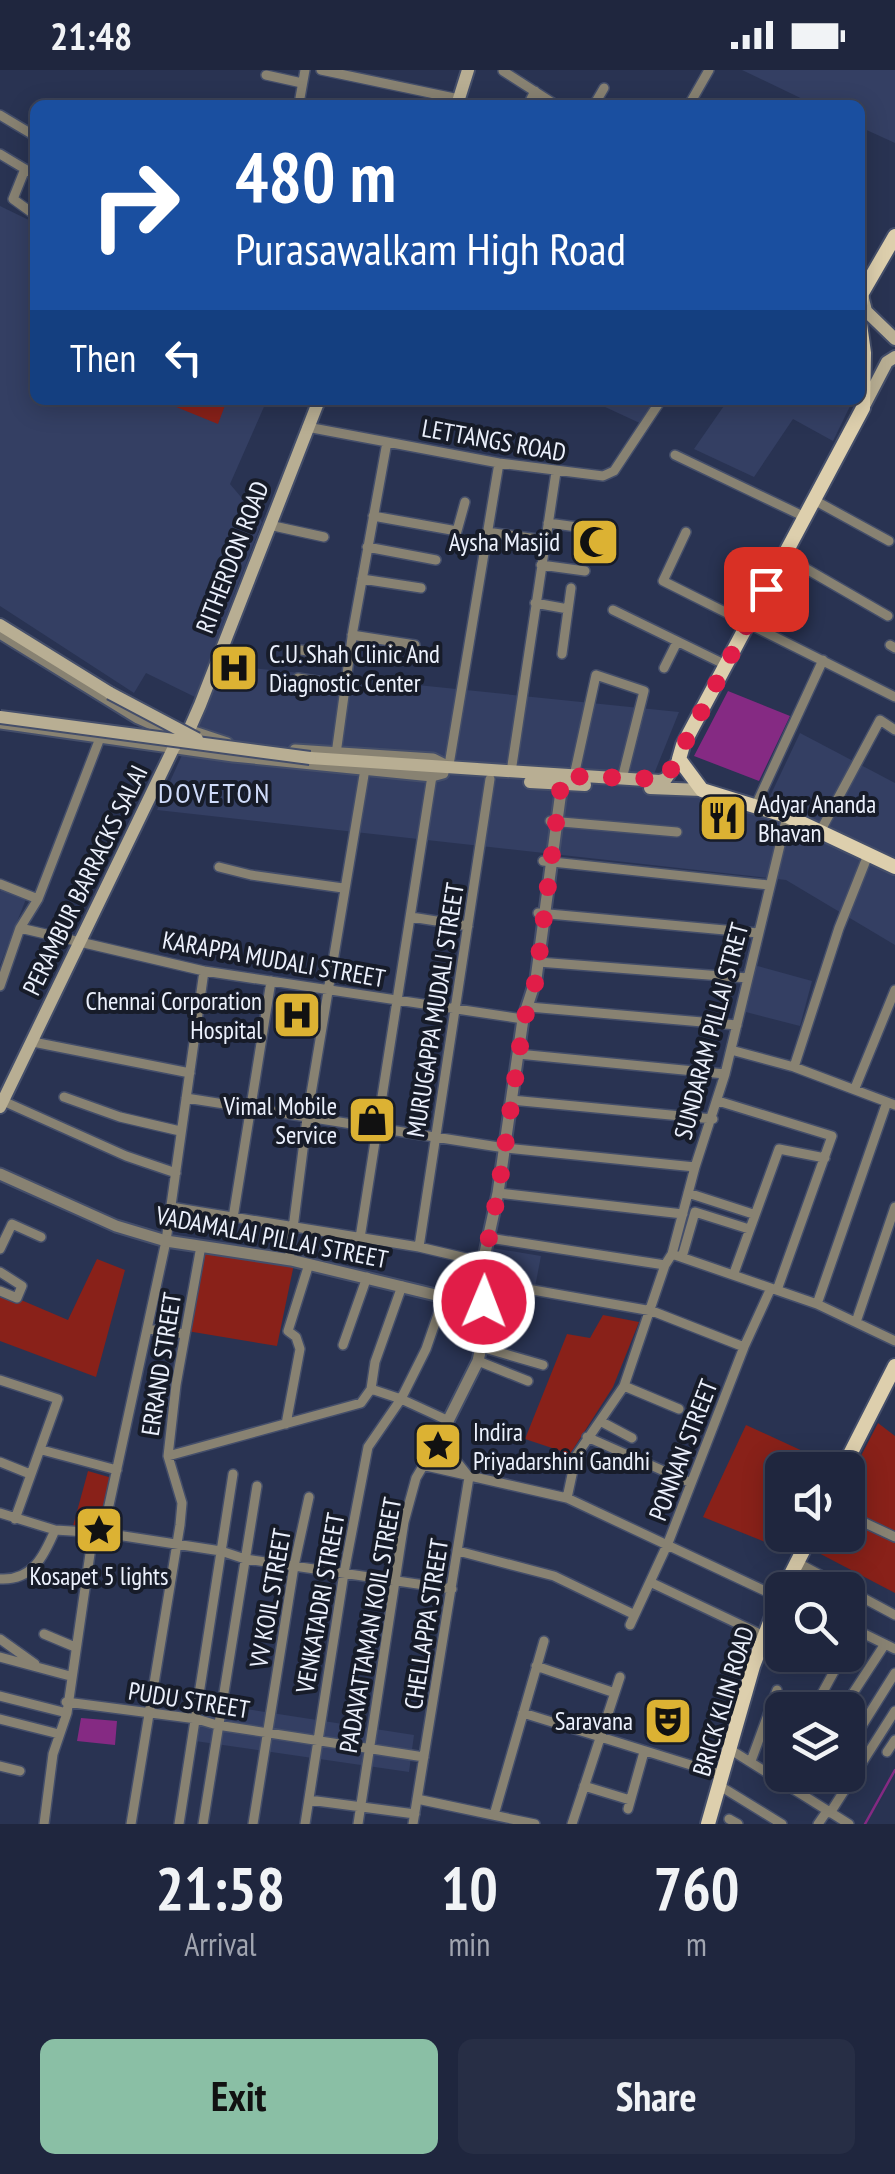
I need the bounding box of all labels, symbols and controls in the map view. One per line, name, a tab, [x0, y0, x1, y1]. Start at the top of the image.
text: 21:48	[50, 11, 132, 60]
text: 480 m	[235, 131, 396, 221]
icon: right	[70, 140, 200, 270]
text: Purasawalkam High Road	[235, 219, 626, 277]
icon: left	[156, 330, 211, 385]
text: Then	[70, 333, 136, 382]
street label: LETTANGS ROAD	[420, 412, 568, 468]
street label: RITHERDON ROAD	[188, 476, 276, 638]
mosque icon: Aysha Masjid	[569, 516, 621, 568]
place label: Aysha Masjid	[449, 526, 560, 558]
pin	[724, 547, 809, 632]
icon: arrive	[739, 562, 794, 617]
place label: C.U. Shah Clinic And Diagnostic Center	[269, 638, 440, 699]
hospital icon: C.U. Shah Clinic And Diagnostic Center	[208, 642, 260, 694]
street label: PERAMBUR BARRACKS SALAI	[15, 760, 155, 1000]
district label: DOVETON	[158, 774, 272, 811]
place label: Adyar Ananda Bhavan	[758, 788, 876, 849]
restaurant icon: Adyar Ananda Bhavan	[697, 792, 749, 844]
street label: MURUGAPPA MUDALI STREET	[399, 881, 471, 1139]
street label: SUNDARAM PILLAI STRET	[667, 919, 755, 1143]
street label: KARAPPA MUDALI STREET	[160, 924, 388, 994]
place label: Chennai Corporation Hospital	[86, 985, 262, 1046]
hospital icon: Chennai Corporation Hospital	[271, 989, 323, 1041]
place label: Vimal Mobile Service	[222, 1090, 337, 1151]
shop icon: Vimal Mobile Service	[346, 1094, 398, 1146]
street label: VADAMALAI PILLAI STREET	[152, 1199, 391, 1275]
position arrow	[432, 1250, 536, 1354]
street label: ERRAND STREET	[134, 1290, 188, 1438]
street label: PONNAN STREET	[641, 1375, 725, 1525]
place label: Indira Priyadarshini Gandhi	[473, 1416, 650, 1477]
place icon: Indira Priyadarshini Gandhi	[412, 1420, 464, 1472]
map controls	[765, 1452, 865, 1792]
button: sound	[765, 1452, 865, 1552]
street label: PADAVATTAMAN KOIL STREET	[332, 1495, 408, 1755]
place icon: Kosapet 5 lights	[73, 1504, 125, 1556]
street label: VENKATADRI STREET	[288, 1510, 352, 1697]
street label: VV KOIL STREET	[242, 1526, 298, 1671]
street label: CHELLAPPA STREET	[397, 1536, 455, 1712]
place label: Kosapet 5 lights	[30, 1560, 168, 1592]
button: search	[765, 1572, 865, 1672]
street label: BRICK KLIN ROAD	[685, 1622, 761, 1780]
street label: PUDU STREET	[126, 1675, 252, 1725]
button: layers	[765, 1692, 865, 1792]
theatre icon: Saravana	[642, 1695, 694, 1747]
place label: Saravana	[555, 1705, 633, 1737]
text: 21:58	[155, 1849, 285, 1927]
text: 10	[441, 1849, 498, 1927]
text: 760	[653, 1849, 740, 1927]
text: Arrival	[184, 1923, 256, 1965]
text: min	[448, 1923, 490, 1965]
text: m	[686, 1923, 707, 1965]
button: Exit	[40, 2039, 438, 2154]
button: Share	[458, 2039, 855, 2154]

